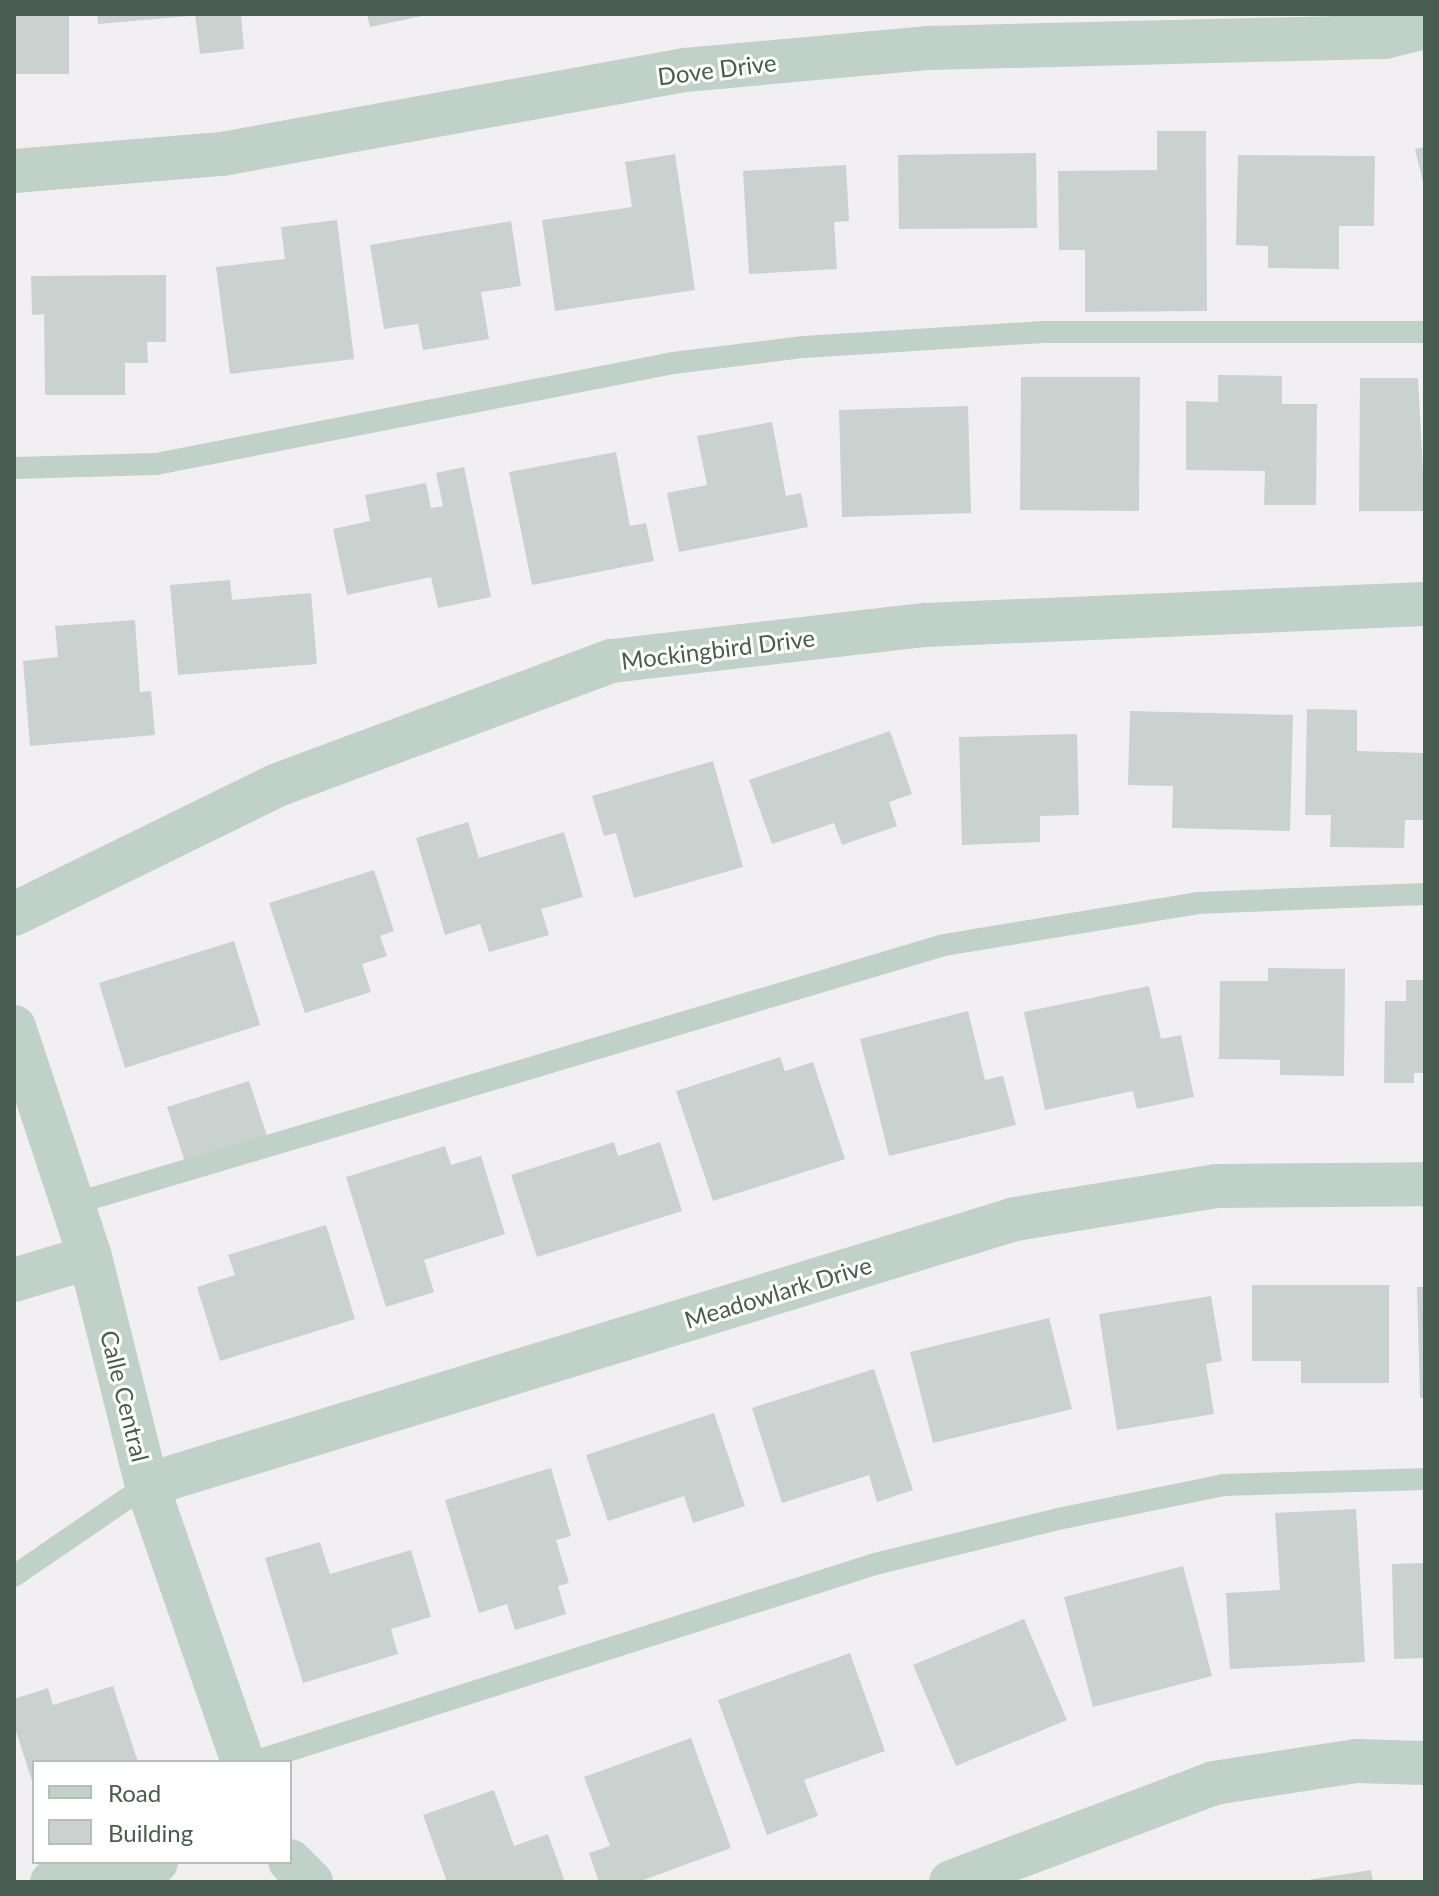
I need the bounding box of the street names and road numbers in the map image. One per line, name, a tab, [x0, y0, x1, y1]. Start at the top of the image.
street label: Dove Drive	[656, 47, 778, 91]
street label: Mockingbird Drive	[619, 623, 817, 675]
street label: Meadowlark Drive	[681, 1250, 875, 1334]
street label: Calle Central	[95, 1327, 155, 1465]

